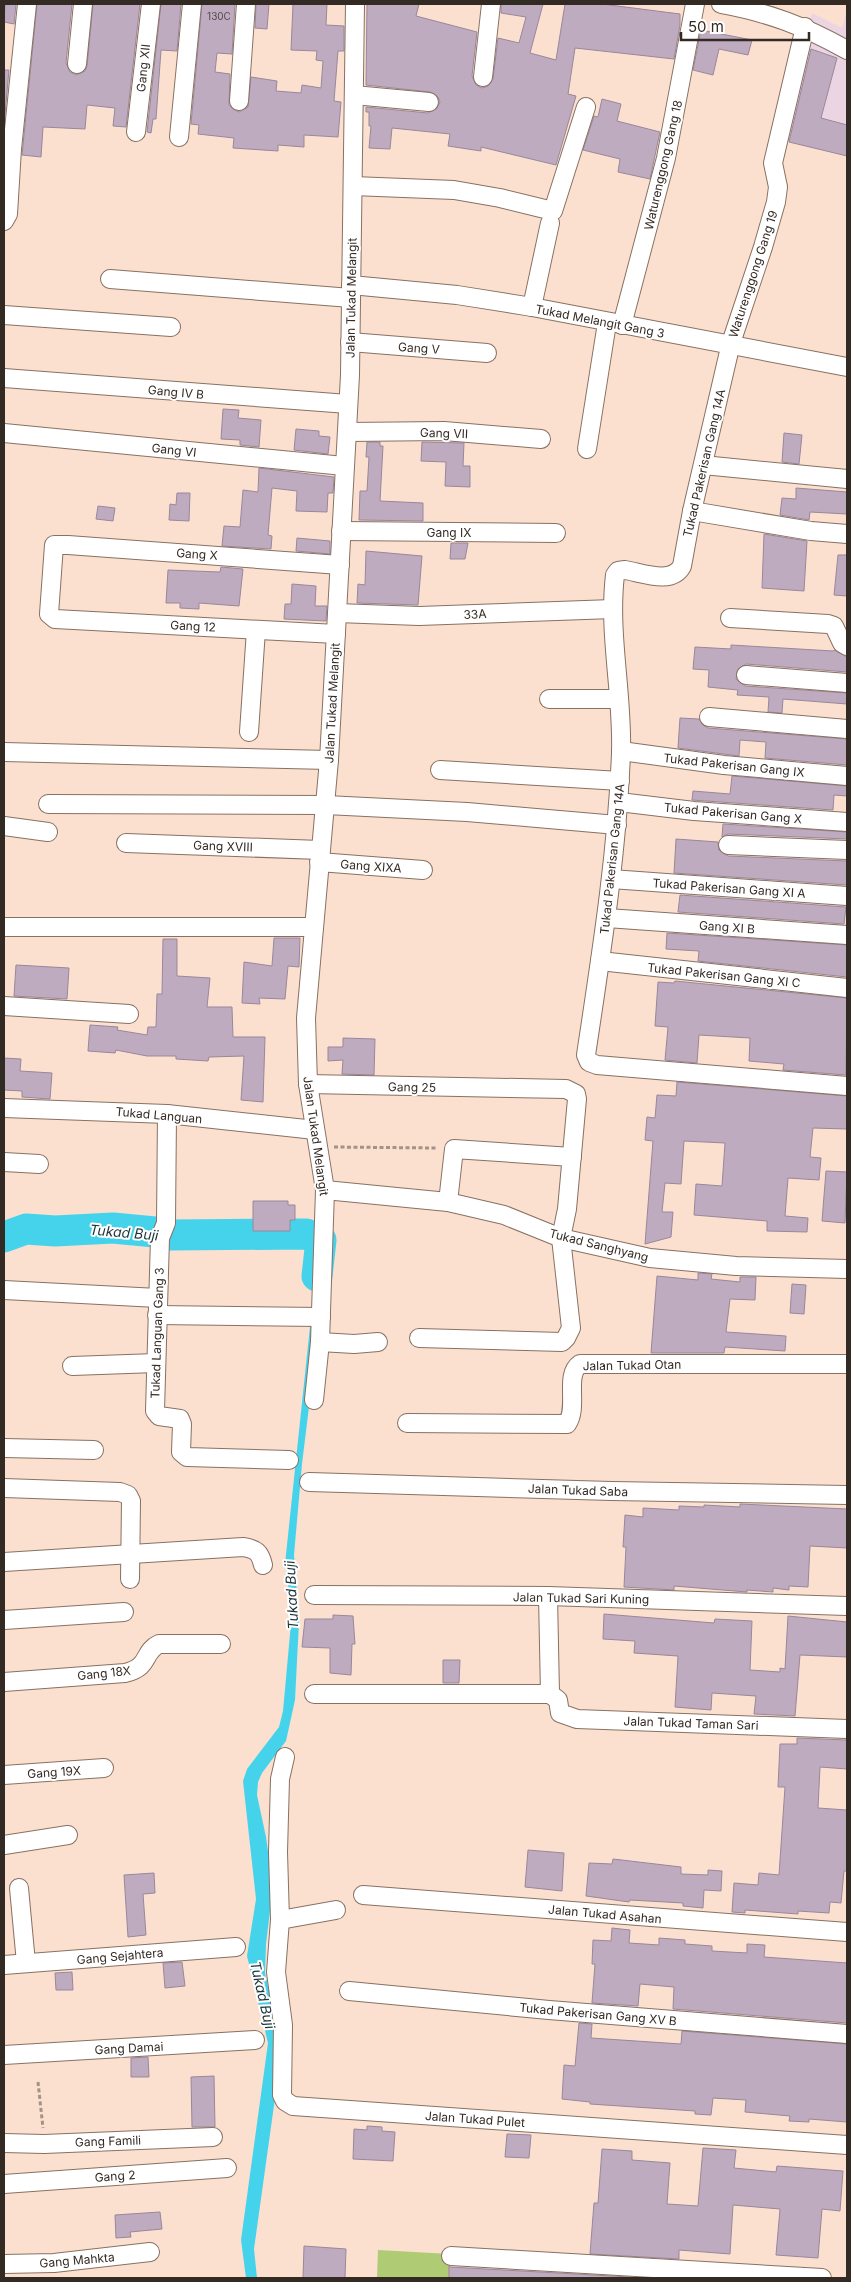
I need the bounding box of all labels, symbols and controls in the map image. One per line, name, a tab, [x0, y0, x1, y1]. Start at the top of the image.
house number: 130C	[207, 10, 231, 22]
scale bar	[681, 10, 808, 42]
text: 50 m	[688, 17, 724, 36]
street label: Gang XII	[133, 43, 153, 93]
street label: Waturenggong Gang 18	[641, 99, 685, 231]
street label: Waturenggong Gang 19	[725, 208, 781, 340]
street label: Jalan Tukad Melangit	[342, 238, 360, 358]
street label: Tukad Melangit Gang 3	[534, 301, 666, 341]
street label: Gang V	[398, 339, 440, 357]
street label: Gang IV B	[147, 382, 205, 402]
street label: Tukad Pakerisan Gang 14A	[680, 388, 728, 538]
street label: Gang VII	[420, 425, 468, 441]
street label: Gang VI	[151, 440, 197, 460]
street label: Gang IX	[427, 525, 471, 540]
street label: Gang X	[176, 545, 218, 563]
street label: 33A	[463, 606, 487, 622]
street label: Gang 12	[170, 617, 216, 635]
street label: Jalan Tukad Melangit	[321, 642, 343, 764]
street label: Tukad Pakerisan Gang IX	[663, 750, 805, 780]
street label: Tukad Pakerisan Gang 14A	[597, 783, 627, 935]
street label: Tukad Pakerisan Gang X	[663, 799, 803, 827]
street label: Gang XVIII	[193, 837, 253, 855]
street label: Gang XIXA	[340, 856, 402, 876]
street label: Tukad Pakerisan Gang XI A	[652, 875, 806, 901]
street label: Gang XI B	[698, 918, 756, 936]
street label: Tukad Pakerisan Gang XI C	[647, 959, 802, 991]
street label: Jalan Tukad Melangit	[300, 1075, 332, 1197]
street label: Gang 25	[388, 1079, 436, 1095]
street label: Tukad Languan	[115, 1104, 203, 1126]
water label: Tukad Buji	[89, 1221, 160, 1244]
street label: Tukad Sanghyang	[548, 1225, 650, 1265]
street label: Tukad Languan Gang 3	[147, 1267, 167, 1399]
street label: Jalan Tukad Otan	[583, 1357, 681, 1373]
street label: Jalan Tukad Saba	[528, 1481, 628, 1499]
water label: Tukad Buji	[281, 1559, 301, 1630]
street label: Jalan Tukad Sari Kuning	[513, 1589, 649, 1607]
street label: Gang 18X	[76, 1663, 132, 1683]
street label: Jalan Tukad Taman Sari	[623, 1713, 759, 1733]
street label: Gang 19X	[27, 1763, 81, 1781]
street label: Jalan Tukad Asahan	[548, 1902, 662, 1926]
street label: Gang Sejahtera	[76, 1945, 164, 1967]
water label: Tukad Buji	[247, 1959, 279, 2031]
street label: Tukad Pakerisan Gang XV B	[519, 2000, 678, 2028]
street label: Gang Damai	[94, 2039, 164, 2057]
street label: Jalan Tukad Pulet	[424, 2108, 526, 2130]
street label: Gang Famili	[75, 2132, 141, 2150]
street label: Gang 2	[94, 2167, 136, 2185]
street label: Gang Mahkta	[39, 2249, 115, 2271]

